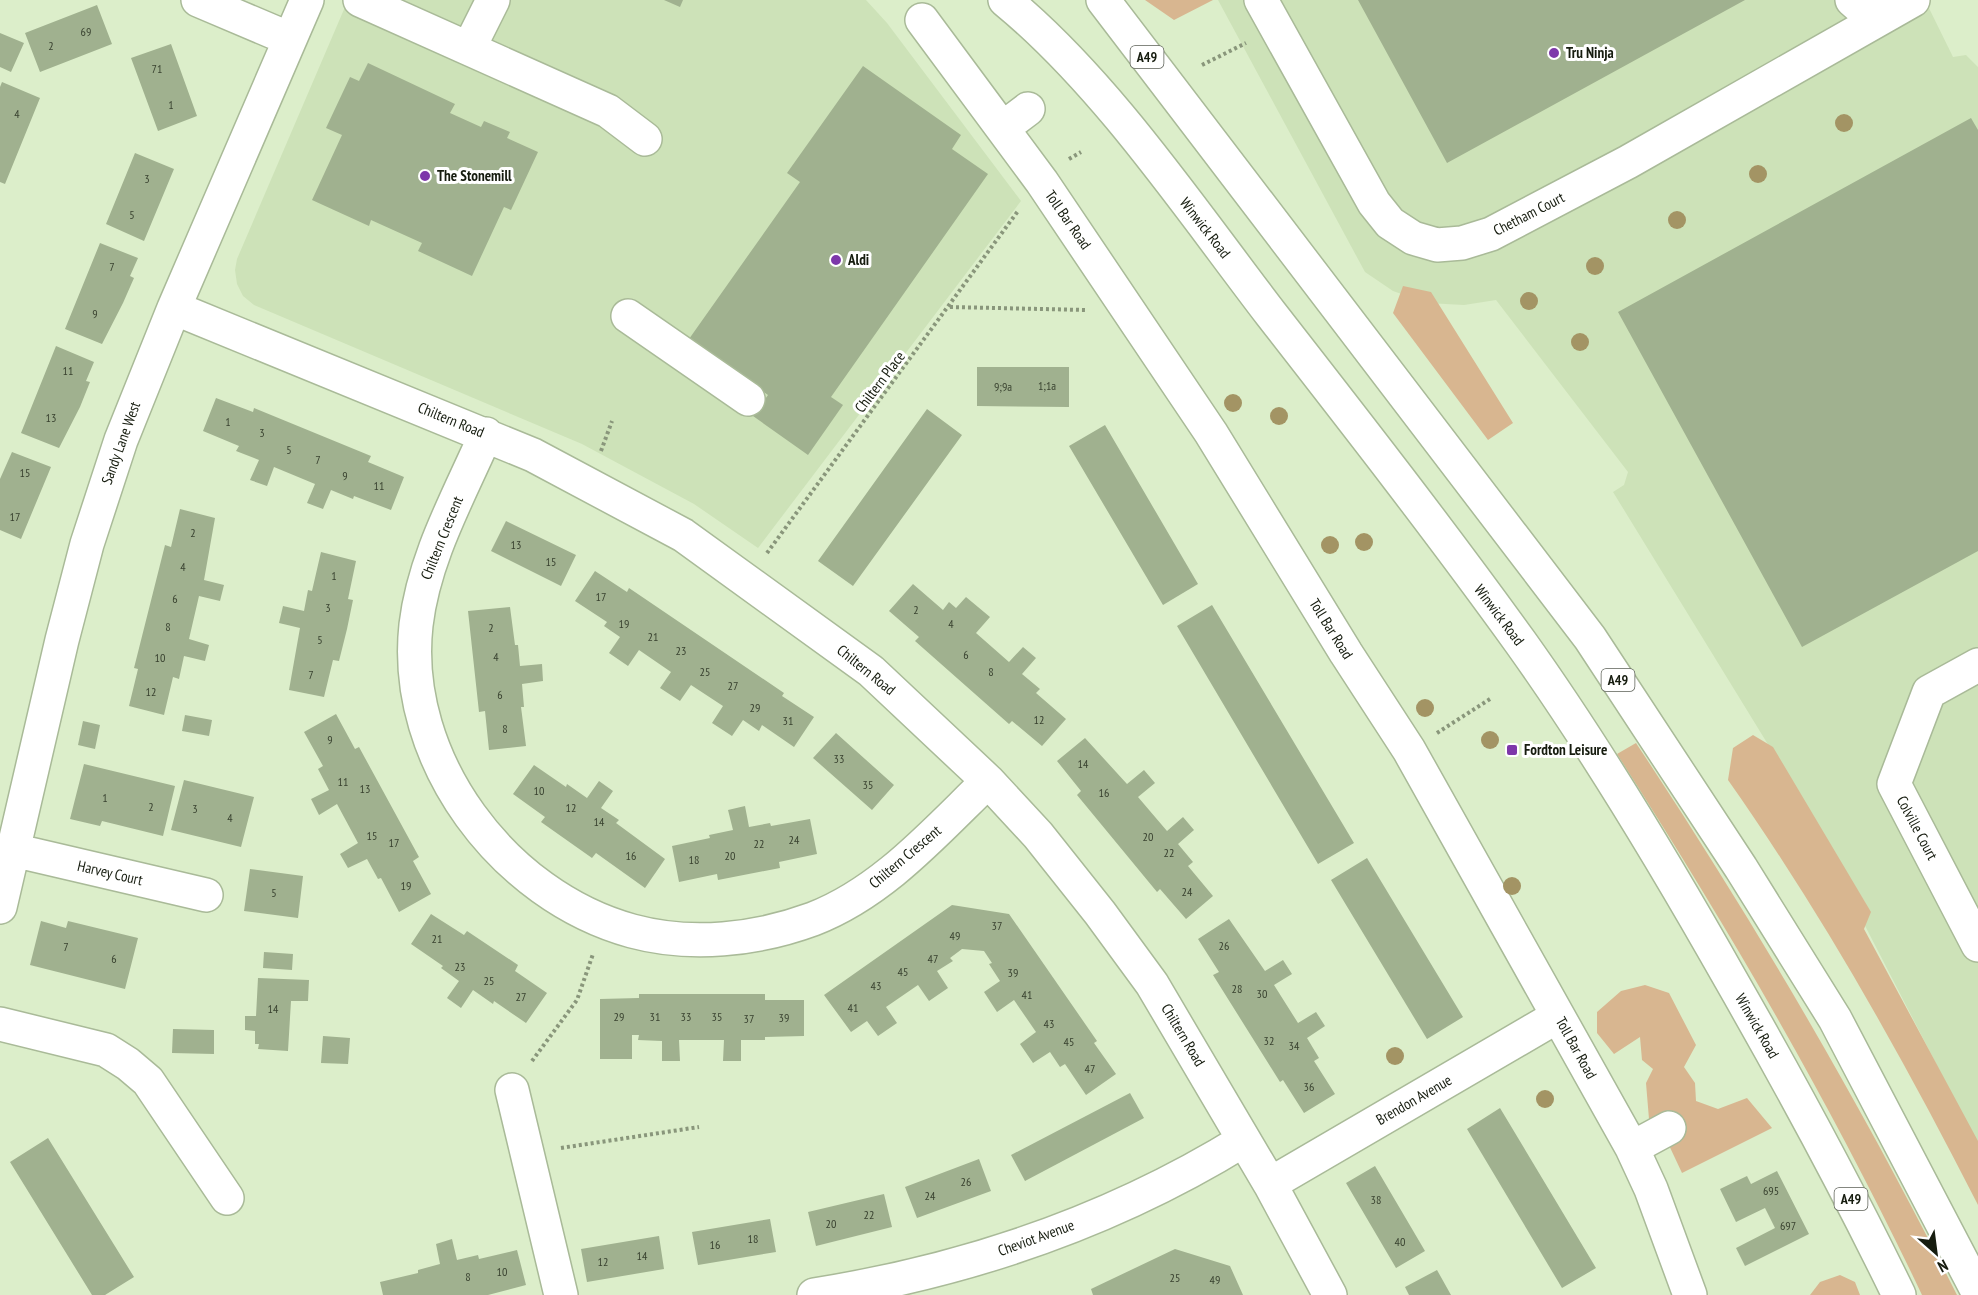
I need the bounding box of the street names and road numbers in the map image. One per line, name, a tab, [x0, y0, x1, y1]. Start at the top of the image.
road number: A49	[1130, 46, 1164, 68]
street label: Toll Bar Road	[1041, 187, 1096, 253]
street label: Chetham Court	[1490, 188, 1568, 240]
street label: Winwick Road	[1176, 194, 1235, 262]
street label: Chiltern Place	[850, 347, 909, 416]
street label: Chiltern Road	[415, 398, 487, 441]
street label: Sandy Lane West	[97, 399, 144, 487]
street label: Chiltern Crescent	[416, 493, 467, 582]
street label: Winwick Road	[1470, 580, 1529, 649]
street label: Toll Bar Road	[1305, 595, 1357, 663]
street label: Chiltern Road	[833, 640, 899, 699]
road number: A49	[1602, 669, 1634, 691]
street label: Colville Court	[1893, 792, 1942, 863]
street label: Chiltern Crescent	[865, 821, 945, 892]
street label: Harvey Court	[76, 856, 145, 889]
street label: Winwick Road	[1731, 990, 1784, 1062]
street label: Chiltern Road	[1157, 1000, 1210, 1070]
street label: Toll Bar Road	[1552, 1014, 1601, 1082]
street label: Brendon Avenue	[1373, 1070, 1455, 1129]
road number: A49	[1834, 1188, 1868, 1210]
street label: Cheviot Avenue	[995, 1215, 1077, 1260]

